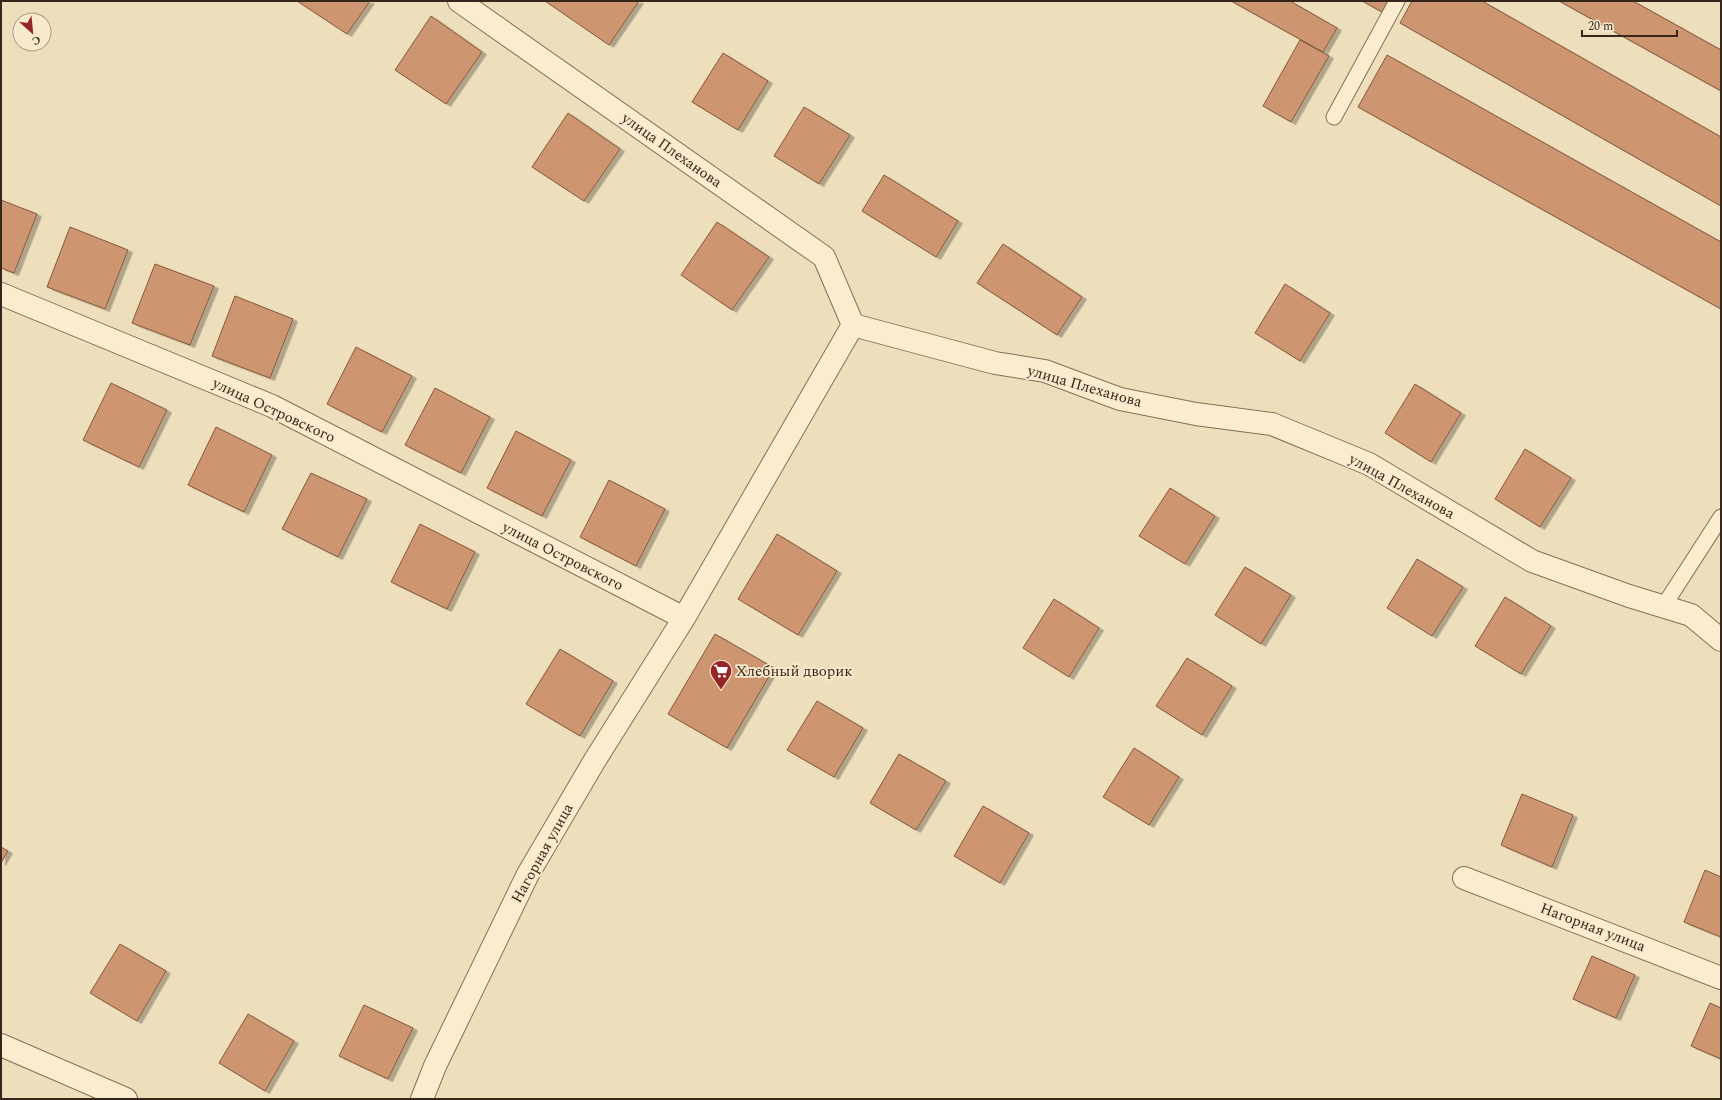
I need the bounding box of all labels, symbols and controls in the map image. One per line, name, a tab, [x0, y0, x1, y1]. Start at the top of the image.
north arrow	[12, 12, 52, 52]
scale bar	[1582, 12, 1677, 38]
text: 20 m	[1588, 17, 1613, 36]
text: С	[29, 31, 44, 50]
street label: улица Плеханова	[616, 107, 727, 194]
street label: улица Плеханова	[1024, 359, 1145, 414]
street label: улица Островского	[208, 371, 339, 449]
street label: улица Плеханова	[1344, 447, 1460, 525]
street label: улица Островского	[497, 515, 627, 597]
supermarket icon: Хлебный дворик	[708, 658, 734, 691]
place label: Хлебный дворик	[736, 660, 853, 683]
street label: Нагорная улица	[505, 798, 580, 908]
street label: Нагорная улица	[1537, 897, 1650, 958]

